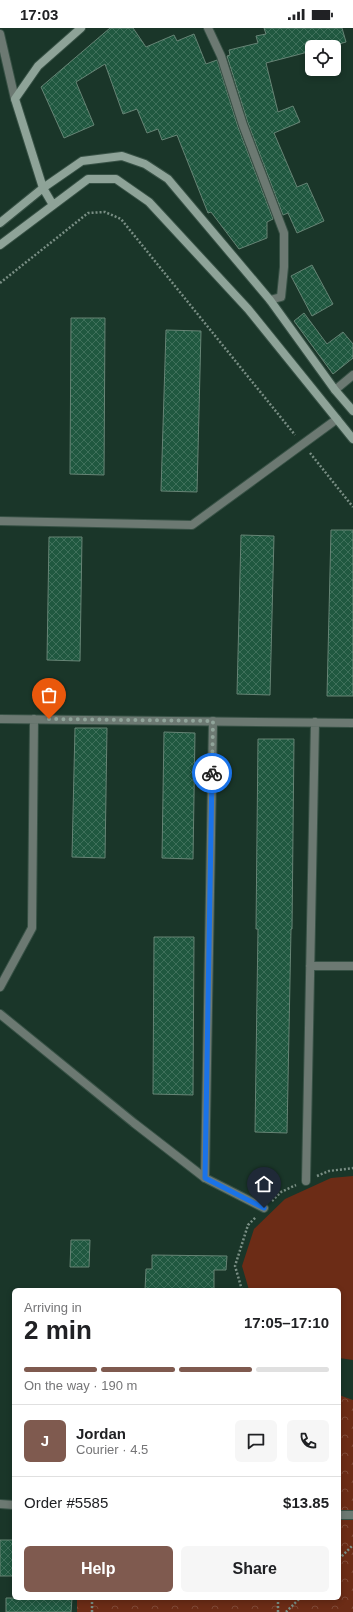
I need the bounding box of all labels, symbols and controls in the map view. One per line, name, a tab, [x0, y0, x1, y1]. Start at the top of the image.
text: 17:03	[20, 6, 58, 23]
map controls	[305, 40, 341, 76]
button: locate	[305, 40, 341, 76]
pin	[32, 678, 66, 719]
icon: bag	[38, 684, 60, 706]
courier	[192, 753, 232, 793]
icon: bike	[201, 762, 223, 784]
pin	[247, 1167, 281, 1208]
icon: home	[253, 1173, 275, 1195]
text: Arriving in	[24, 1300, 82, 1315]
text: 17:05–17:10	[244, 1314, 329, 1331]
text: 2 min	[24, 1315, 92, 1345]
text: On the way · 190 m	[24, 1378, 137, 1393]
button: chat	[235, 1420, 277, 1462]
button: phone	[287, 1420, 329, 1462]
text: Jordan	[76, 1425, 126, 1442]
text: J	[41, 1432, 49, 1449]
text: Courier · 4.5	[76, 1442, 148, 1457]
text: Order #5585	[24, 1494, 108, 1511]
text: $13.85	[283, 1494, 329, 1511]
button: Help	[24, 1546, 173, 1592]
button: Share	[181, 1546, 329, 1592]

